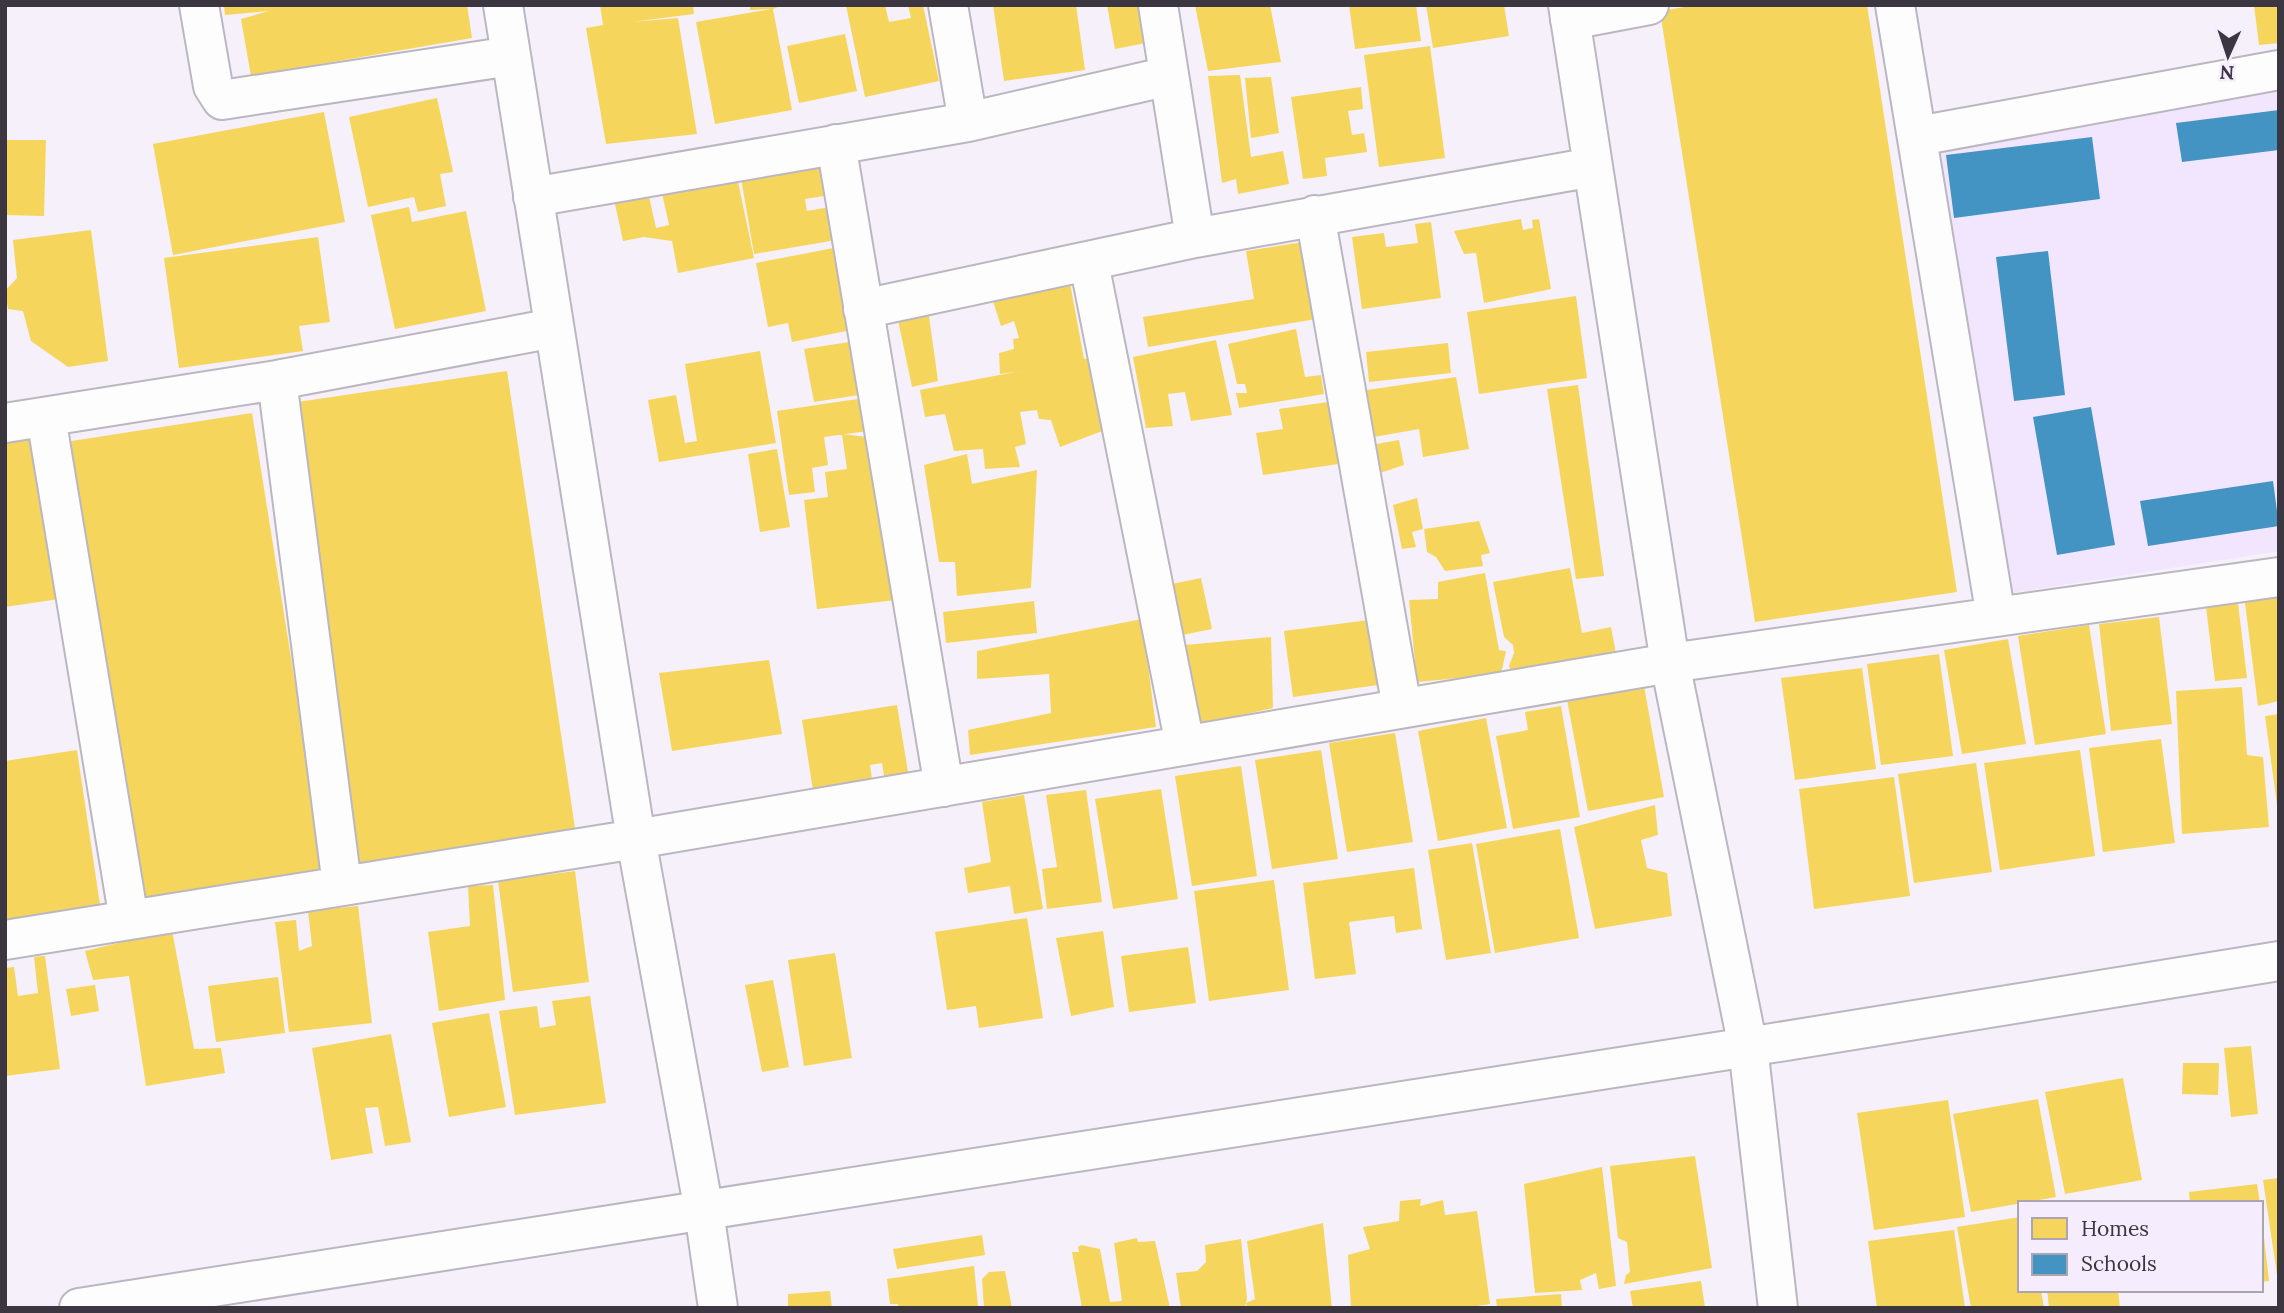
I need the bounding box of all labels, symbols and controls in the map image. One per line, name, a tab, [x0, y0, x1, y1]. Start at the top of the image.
north arrow	[2193, 21, 2263, 91]
text: N	[2219, 61, 2235, 85]
legend	[2018, 1201, 2263, 1292]
text: Homes	[2081, 1215, 2149, 1242]
text: Schools	[2081, 1250, 2157, 1277]

